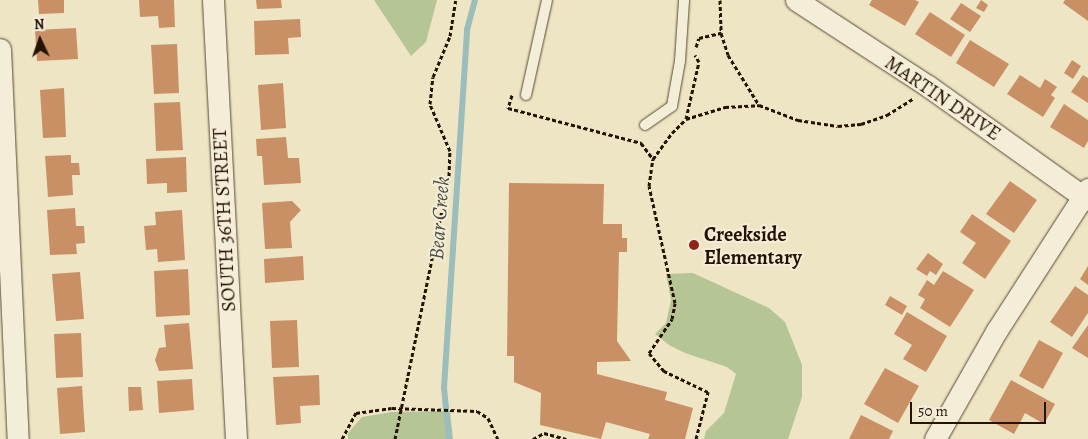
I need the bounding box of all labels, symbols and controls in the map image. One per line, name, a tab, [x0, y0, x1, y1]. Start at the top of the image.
north arrow	[15, 15, 65, 65]
text: N	[34, 15, 45, 34]
street label: MARTIN DRIVE	[880, 50, 1006, 146]
street label: SOUTH 36TH STREET	[207, 128, 241, 312]
water label: Bear Creek	[424, 175, 454, 261]
place label: Creekside Elementary	[704, 222, 802, 269]
marker: Creekside Elementary	[688, 239, 700, 251]
scale bar	[913, 392, 1049, 424]
text: 50 m	[918, 401, 948, 421]

